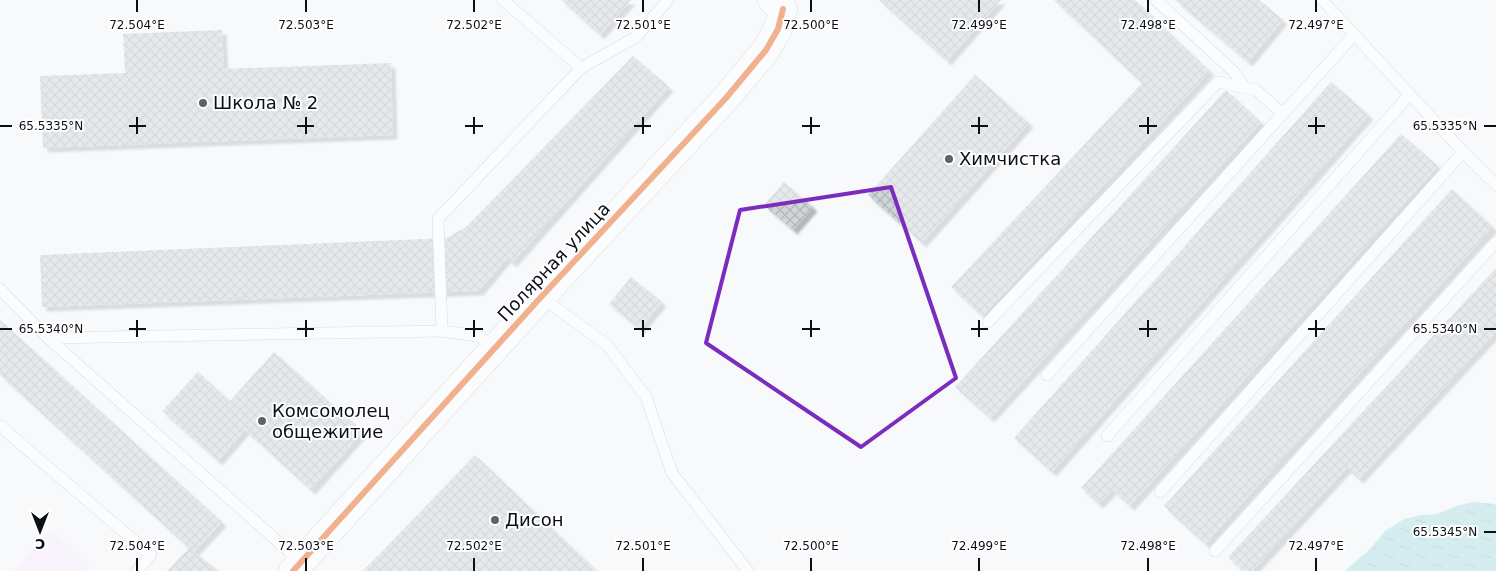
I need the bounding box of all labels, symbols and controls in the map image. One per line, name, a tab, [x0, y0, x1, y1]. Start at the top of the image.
text: 72.504°E	[109, 18, 165, 32]
text: 72.503°E	[278, 18, 334, 32]
text: 72.502°E	[446, 18, 502, 32]
text: 72.501°E	[615, 18, 671, 32]
text: 72.500°E	[783, 18, 839, 32]
text: 72.499°E	[951, 18, 1007, 32]
text: 72.498°E	[1120, 18, 1176, 32]
text: 72.497°E	[1288, 18, 1344, 32]
place label: Школа № 2	[213, 92, 318, 113]
marker: Школа № 2	[197, 97, 209, 109]
text: 65.5335°N	[19, 119, 83, 133]
text: 65.5335°N	[1413, 119, 1477, 133]
place label: Химчистка	[959, 148, 1061, 169]
marker: Химчистка	[943, 153, 955, 165]
street label: Полярная улица	[493, 198, 614, 325]
text: 65.5340°N	[19, 322, 83, 336]
text: 65.5340°N	[1413, 322, 1477, 336]
place label: Комсомолец общежитие	[272, 400, 390, 442]
marker: Комсомолец общежитие	[256, 415, 268, 427]
north arrow	[15, 506, 65, 556]
place label: Дисон	[505, 509, 563, 530]
marker: Дисон	[489, 514, 501, 526]
text: 65.5345°N	[1413, 525, 1477, 539]
text: С	[35, 536, 45, 552]
text: 72.504°E	[109, 539, 165, 553]
text: 72.503°E	[278, 539, 334, 553]
text: 72.502°E	[446, 539, 502, 553]
text: 72.501°E	[615, 539, 671, 553]
text: 72.500°E	[783, 539, 839, 553]
text: 72.499°E	[951, 539, 1007, 553]
text: 72.498°E	[1120, 539, 1176, 553]
text: 72.497°E	[1288, 539, 1344, 553]

